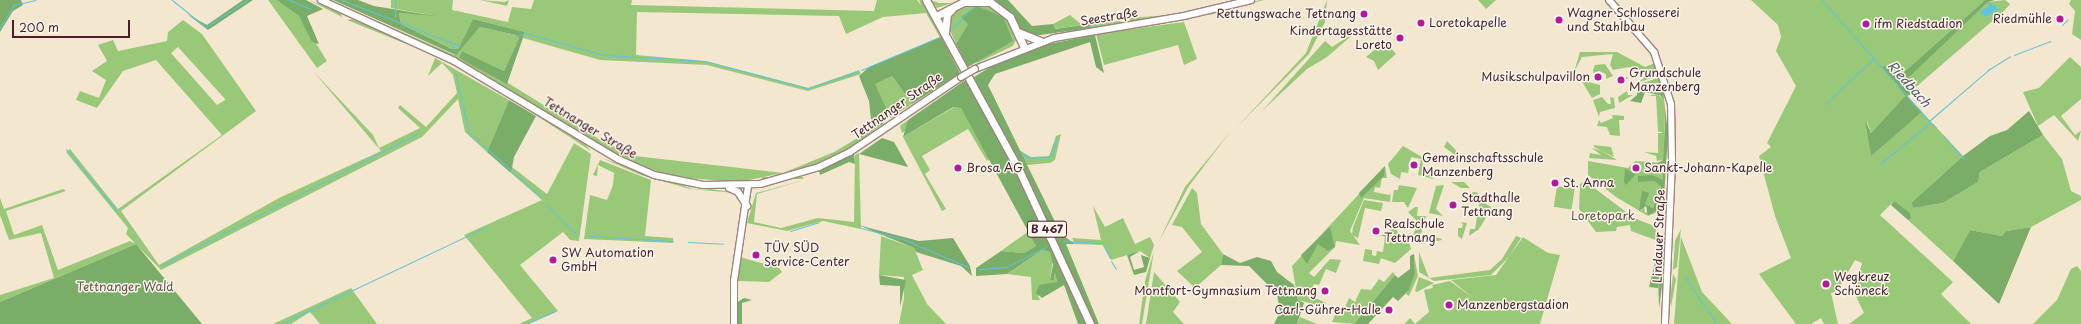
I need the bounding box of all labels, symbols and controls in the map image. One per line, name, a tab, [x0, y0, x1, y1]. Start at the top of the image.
street label: Seestraße	[1079, 5, 1139, 29]
place label: Wagner Schlosserei und Stahlbau	[1567, 6, 1681, 34]
place label: Rettungswache Tettnang	[1215, 7, 1356, 21]
marker: Rettungswache Tettnang	[1359, 9, 1369, 19]
scale bar	[14, 12, 132, 38]
place label: Riedmühle	[1993, 12, 2052, 26]
marker: Riedmühle	[2055, 14, 2065, 24]
marker: Wagner Schlosserei und Stahlbau	[1554, 15, 1564, 25]
place label: Loretokapelle	[1429, 16, 1507, 30]
place label: ifm Riedstadion	[1874, 17, 1963, 31]
text: 200 m	[19, 18, 59, 36]
marker: Loretokapelle	[1416, 18, 1426, 28]
marker: ifm Riedstadion	[1861, 19, 1871, 29]
place label: Kindertagesstätte Loreto	[1289, 24, 1392, 52]
marker: Kindertagesstätte Loreto	[1395, 33, 1405, 43]
water label: Riedbach	[1884, 58, 1934, 110]
place label: Grundschule Manzenberg	[1629, 66, 1701, 94]
street label: Tettnanger Straße	[849, 69, 945, 143]
place label: Musikschulpavillon	[1481, 70, 1590, 84]
marker: Musikschulpavillon	[1593, 72, 1603, 82]
marker: Grundschule Manzenberg	[1616, 75, 1626, 85]
street label: Tettnanger Straße	[540, 94, 640, 162]
place label: Gemeinschaftsschule Manzenberg	[1422, 151, 1543, 179]
marker: Gemeinschaftsschule Manzenberg	[1409, 160, 1419, 170]
place label: Brosa AG	[966, 161, 1023, 175]
place label: Sankt-Johann-Kapelle	[1644, 161, 1772, 175]
marker: Brosa AG	[953, 163, 963, 173]
marker: Sankt-Johann-Kapelle	[1631, 163, 1641, 173]
place label: St. Anna	[1563, 176, 1613, 190]
marker: St. Anna	[1550, 178, 1560, 188]
street label: Lindauer Straße	[1650, 188, 1668, 284]
place label: Stadthalle Tettnang	[1461, 191, 1520, 219]
marker: Stadthalle Tettnang	[1448, 200, 1458, 210]
park label: Loretopark	[1571, 209, 1635, 223]
place label: Realschule Tettnang	[1384, 217, 1444, 245]
road number: B 467	[1026, 220, 1068, 238]
marker: Realschule Tettnang	[1371, 226, 1381, 236]
place label: TÜV SÜD Service-Center	[764, 241, 850, 269]
place label: SW Automation GmbH	[561, 246, 653, 274]
marker: TÜV SÜD Service-Center	[751, 250, 761, 260]
marker: SW Automation GmbH	[548, 255, 558, 265]
place label: Wegkreuz Schöneck	[1834, 270, 1889, 298]
marker: Wegkreuz Schöneck	[1821, 279, 1831, 289]
park label: Tettnanger Wald	[76, 280, 174, 294]
place label: Montfort-Gymnasium Tettnang	[1135, 284, 1317, 298]
marker: Montfort-Gymnasium Tettnang	[1320, 286, 1330, 296]
place label: Manzenbergstadion	[1457, 298, 1569, 312]
marker: Manzenbergstadion	[1444, 300, 1454, 310]
place label: Carl-Gührer-Halle	[1274, 303, 1381, 317]
marker: Carl-Gührer-Halle	[1384, 305, 1394, 315]

